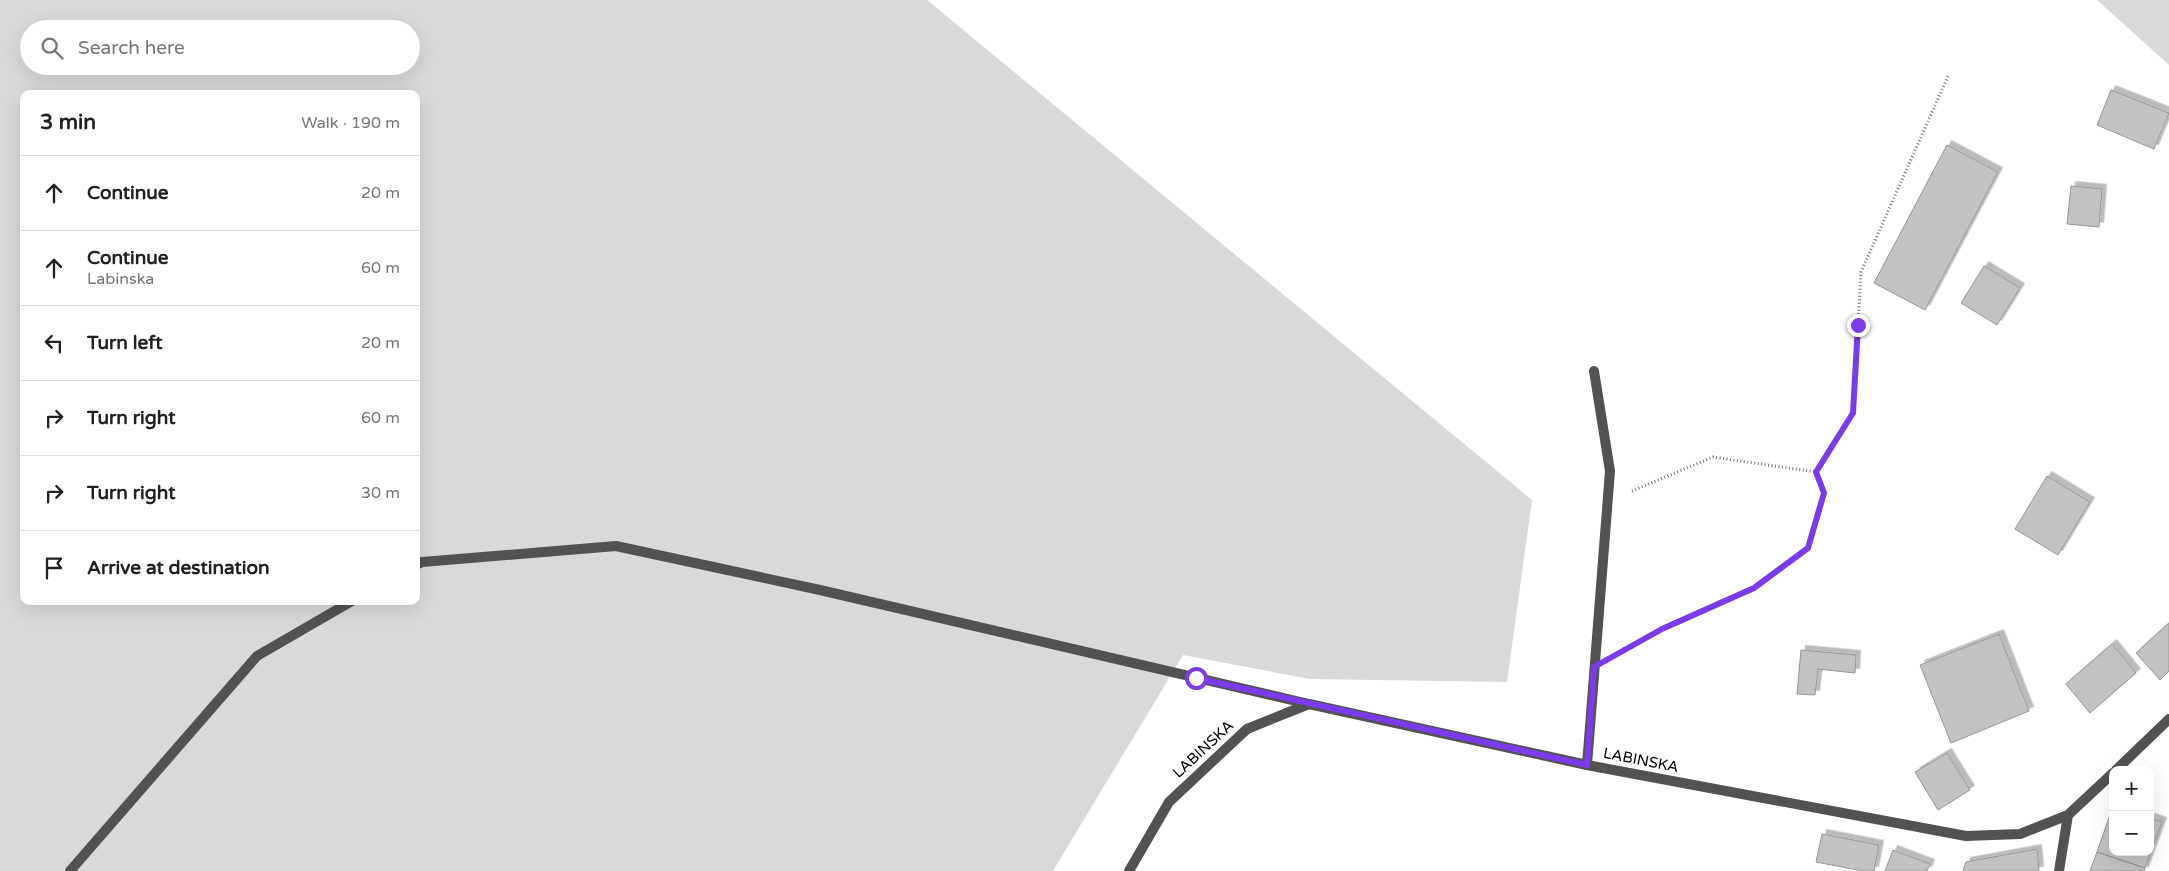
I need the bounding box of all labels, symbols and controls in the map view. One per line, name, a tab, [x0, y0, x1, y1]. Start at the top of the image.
search box	[20, 20, 420, 75]
icon: search	[38, 34, 66, 62]
text: Search here	[78, 37, 185, 59]
text: 3 min	[40, 110, 96, 135]
text: Walk · 190 m	[301, 113, 400, 133]
icon: ahead	[40, 179, 68, 207]
text: Continue	[87, 182, 169, 204]
text: 20 m	[361, 183, 400, 203]
text: Continue	[87, 247, 169, 269]
icon: ahead	[40, 254, 68, 282]
text: 60 m	[361, 258, 400, 278]
text: Labinska	[87, 269, 154, 289]
route end	[1847, 314, 1870, 337]
icon: left	[40, 329, 68, 357]
text: Turn left	[87, 332, 163, 354]
text: 20 m	[361, 333, 400, 353]
icon: right	[40, 404, 68, 432]
text: Turn right	[87, 407, 175, 429]
text: 60 m	[361, 408, 400, 428]
icon: right	[40, 479, 68, 507]
text: Turn right	[87, 482, 175, 504]
text: 30 m	[361, 483, 400, 503]
icon: arrive	[40, 554, 68, 582]
text: Arrive at destination	[87, 557, 270, 579]
route start	[1185, 667, 1208, 690]
street label: LABINSKA	[1169, 716, 1237, 782]
street label: LABINSKA	[1602, 744, 1680, 776]
map controls	[2109, 766, 2154, 856]
button: +	[2109, 766, 2154, 811]
button: −	[2109, 811, 2154, 856]

